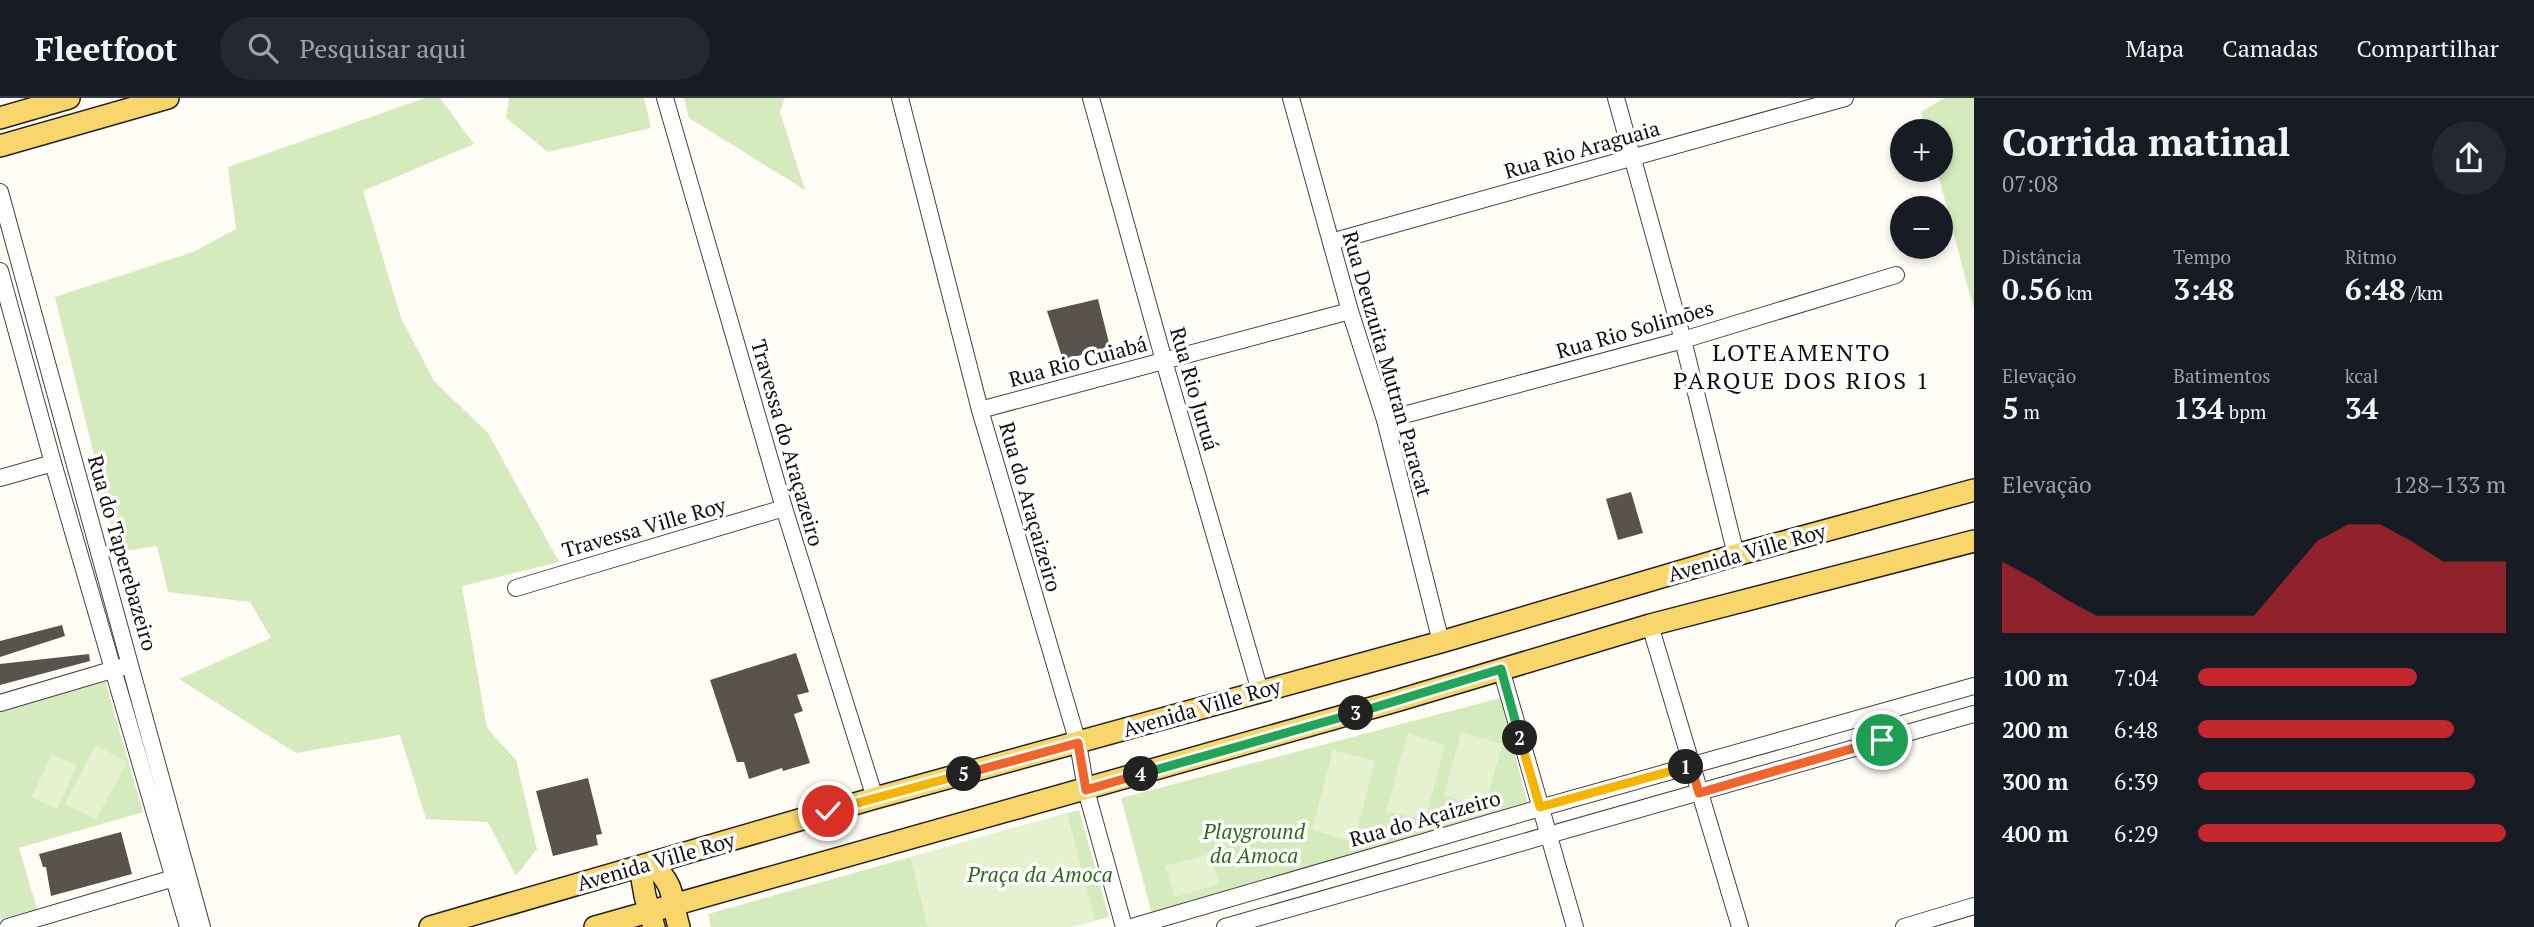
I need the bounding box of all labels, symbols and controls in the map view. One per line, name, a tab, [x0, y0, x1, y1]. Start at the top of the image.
search box	[220, 17, 710, 80]
text: Fleetfoot	[35, 27, 178, 70]
icon: search	[244, 29, 282, 67]
text: Pesquisar aqui	[300, 31, 466, 65]
text: Mapa	[2126, 32, 2184, 64]
text: Camadas	[2222, 32, 2318, 64]
text: Compartilhar	[2356, 32, 2499, 64]
street label: Rua Rio Araguaia	[1501, 113, 1663, 185]
text: Corrida matinal	[2002, 117, 2290, 167]
map controls	[1890, 119, 1953, 259]
button: +	[1890, 119, 1953, 182]
button: share	[2432, 121, 2506, 195]
text: 07:08	[2002, 168, 2059, 199]
button: −	[1890, 196, 1953, 259]
street label: Rua Deuzuita Mutran Paracat	[1337, 228, 1439, 500]
text: Distância	[2002, 244, 2082, 269]
text: Tempo	[2173, 244, 2231, 269]
text: Ritmo	[2345, 244, 2396, 269]
text: 0.56	[2002, 269, 2062, 309]
text: 3:48	[2173, 269, 2234, 309]
text: 6:48	[2345, 269, 2406, 309]
text: km	[2062, 280, 2093, 305]
text: /km	[2406, 280, 2443, 305]
street label: Rua Rio Solimões	[1553, 293, 1717, 365]
street label: Rua Rio Juruá	[1164, 324, 1226, 454]
street label: Rua Rio Cuiabá	[1005, 329, 1150, 393]
street label: Travessa do Araçazeiro	[745, 336, 831, 549]
district label: LOTEAMENTO PARQUE DOS RIOS 1	[1673, 336, 1931, 396]
text: Elevação	[2002, 363, 2076, 388]
text: Batimentos	[2173, 363, 2270, 388]
text: kcal	[2345, 363, 2378, 388]
text: 5	[2002, 388, 2019, 428]
text: 134	[2173, 388, 2224, 428]
text: 34	[2345, 388, 2379, 428]
text: m	[2019, 399, 2040, 424]
text: bpm	[2224, 399, 2266, 424]
street label: Rua do Araçaizeiro	[993, 419, 1069, 595]
street label: Rua do Taperebazeiro	[82, 452, 164, 654]
text: Elevação	[2002, 469, 2092, 500]
text: 128–133 m	[2393, 469, 2506, 500]
street label: Travessa Ville Roy	[559, 490, 729, 564]
street label: Avenida Ville Roy	[1665, 516, 1829, 588]
text: 100 m	[2002, 662, 2068, 693]
text: 7:04	[2114, 662, 2158, 693]
street label: Avenida Ville Roy	[1120, 671, 1284, 743]
pin: 3	[1338, 696, 1374, 730]
text: 3	[1350, 700, 1361, 725]
pin	[1852, 710, 1912, 770]
text: 200 m	[2002, 714, 2068, 745]
text: 6:48	[2114, 714, 2158, 745]
pin: 2	[1502, 720, 1538, 756]
icon: arrive	[1863, 721, 1901, 759]
text: 2	[1514, 725, 1525, 750]
pin: 1	[1668, 750, 1704, 784]
text: 1	[1680, 754, 1691, 779]
pin: 5	[946, 756, 982, 792]
pin: 4	[1124, 756, 1158, 792]
text: 5	[958, 761, 969, 786]
text: 4	[1135, 761, 1146, 786]
text: 300 m	[2002, 766, 2068, 797]
text: 6:39	[2114, 766, 2158, 797]
pin	[798, 781, 858, 841]
street label: Rua do Açaizeiro	[1346, 783, 1504, 853]
icon: check	[809, 792, 847, 830]
park label: Playground da Amoca	[1202, 817, 1306, 869]
text: 400 m	[2002, 818, 2068, 849]
text: 6:29	[2114, 818, 2158, 849]
street label: Avenida Ville Roy	[574, 825, 738, 897]
park label: Praça da Amoca	[966, 860, 1113, 888]

